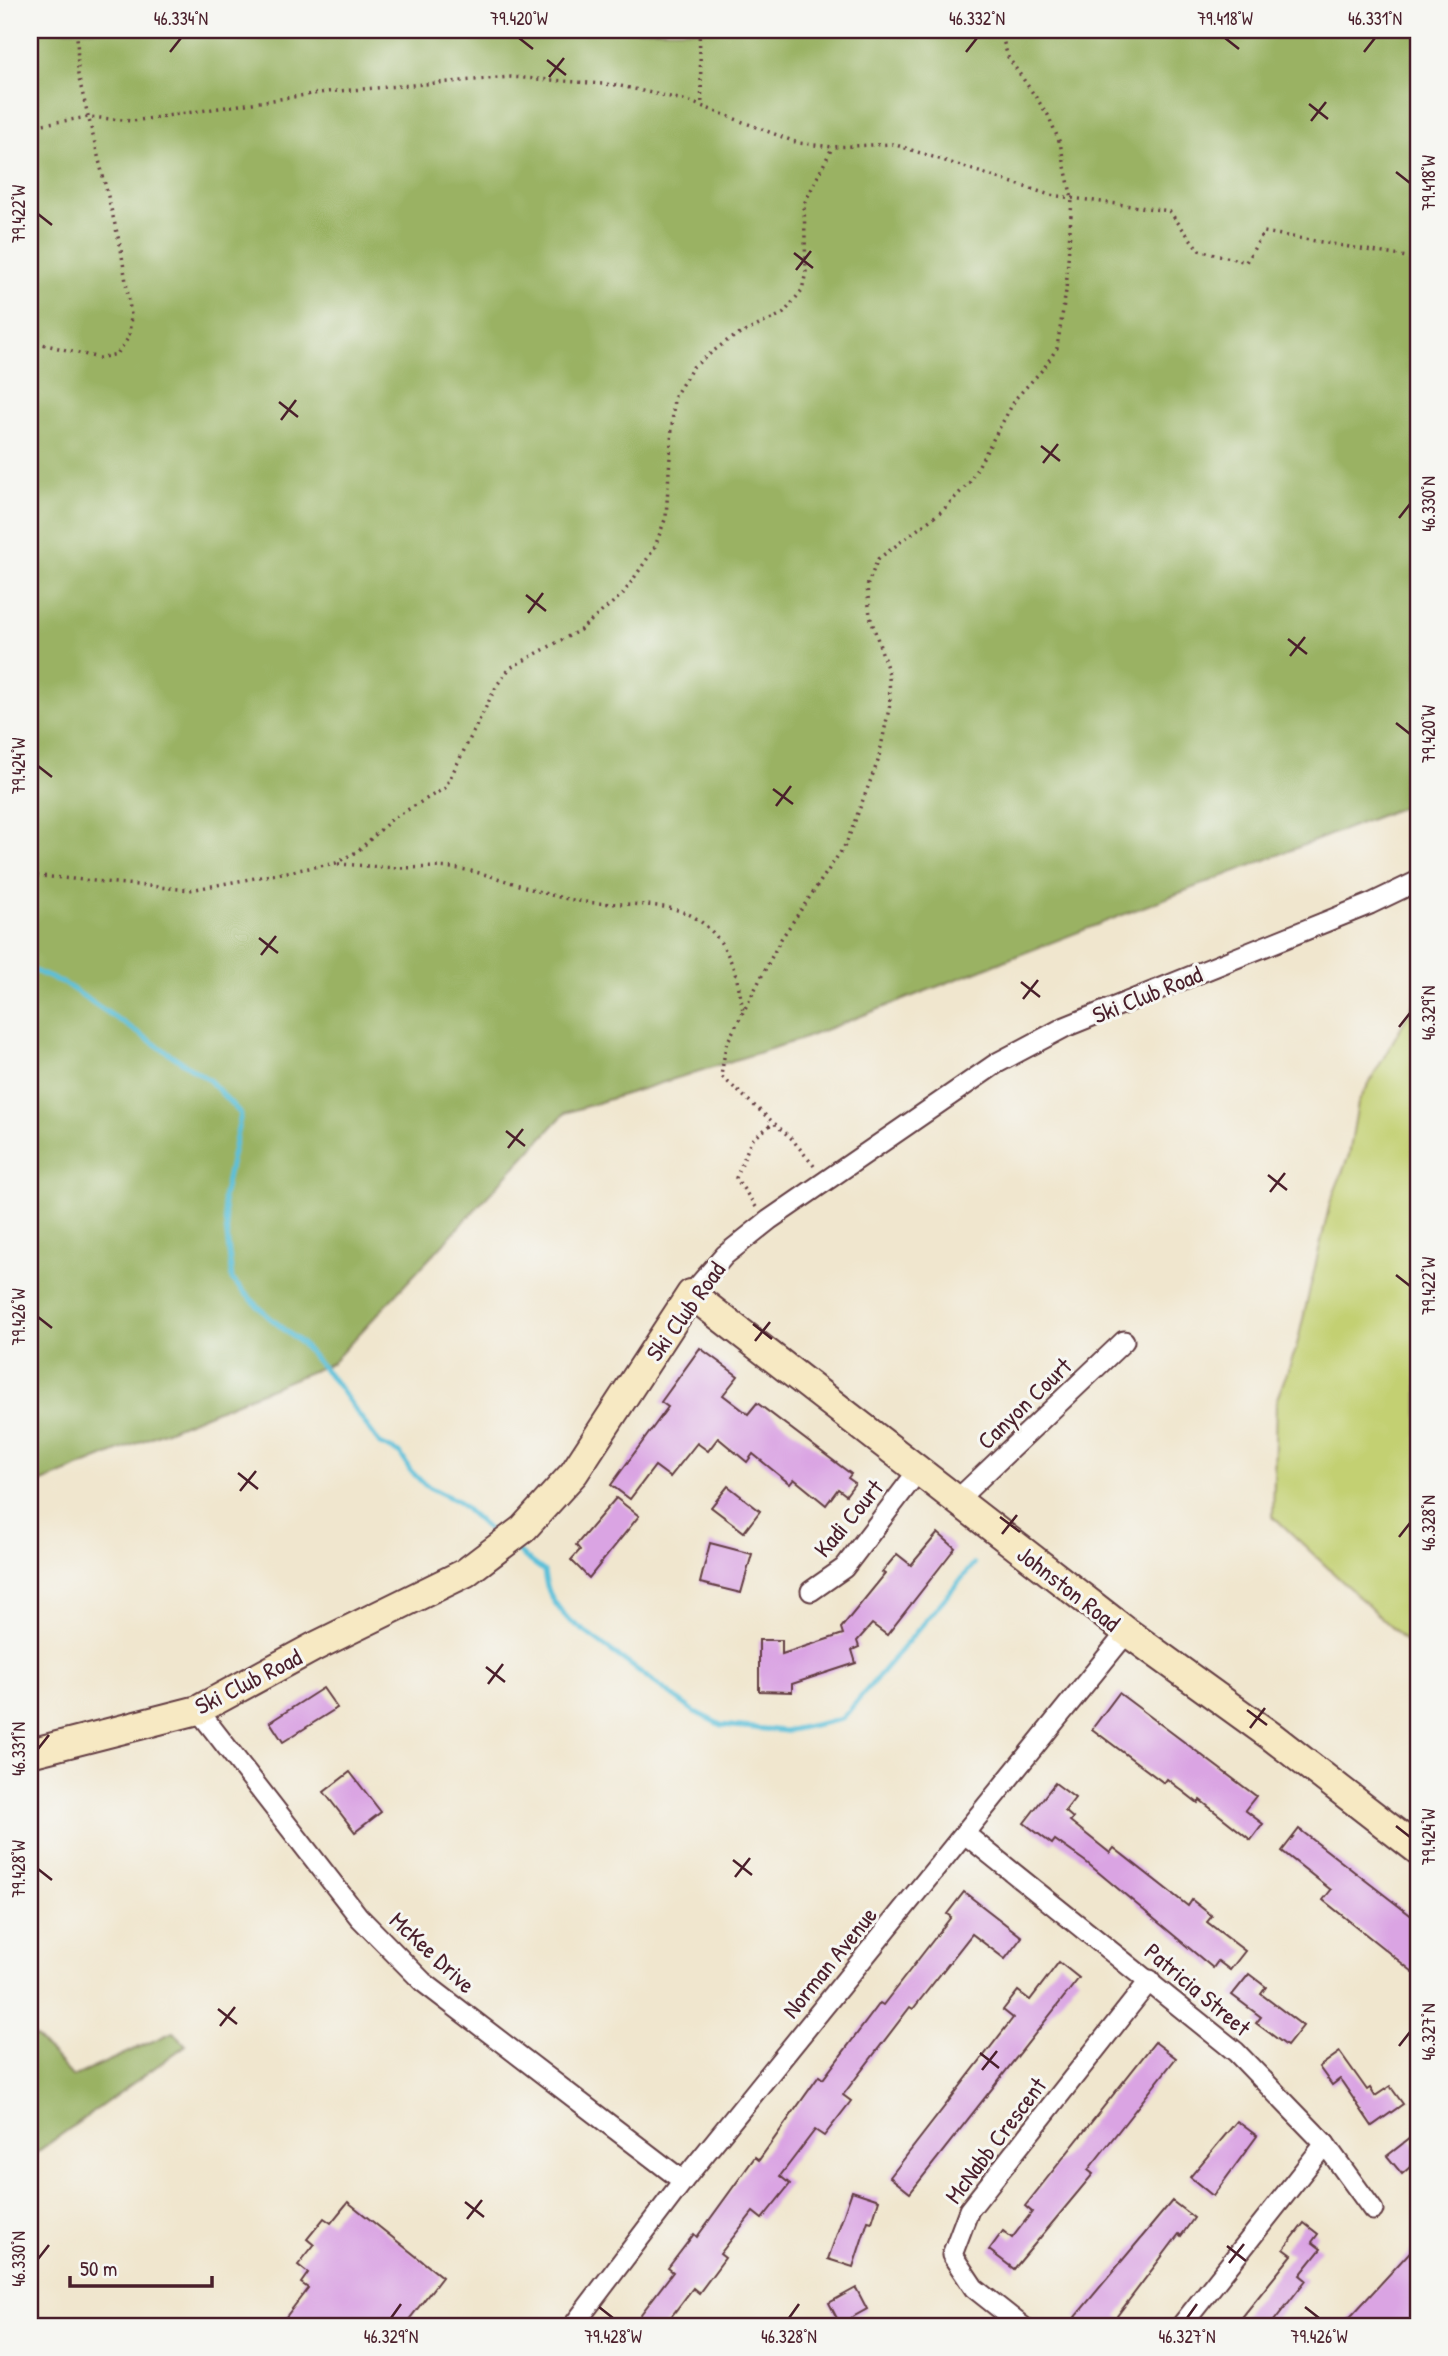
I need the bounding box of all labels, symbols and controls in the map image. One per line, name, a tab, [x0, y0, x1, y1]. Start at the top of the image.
text: 46.334°N	[154, 6, 208, 31]
text: 79.420°W	[490, 6, 548, 31]
text: 46.332°N	[949, 6, 1005, 31]
text: 79.418°W	[1197, 6, 1253, 31]
text: 46.331°N	[1348, 6, 1402, 31]
text: 79.418°W	[1416, 155, 1441, 211]
text: 79.422°W	[6, 185, 31, 243]
text: 46.330°N	[1416, 476, 1441, 532]
text: 79.420°W	[1416, 705, 1441, 763]
text: 79.424°W	[6, 738, 31, 794]
street label: Ski Club Road	[1087, 957, 1207, 1031]
text: 46.329°N	[1416, 986, 1441, 1040]
street label: Ski Club Road	[638, 1255, 732, 1367]
text: 79.422°W	[1416, 1257, 1441, 1315]
text: 79.426°W	[6, 1289, 31, 1346]
street label: Canyon Court	[970, 1349, 1079, 1456]
street label: Kadi Court	[806, 1472, 890, 1564]
text: 46.328°N	[1416, 1495, 1441, 1551]
street label: Johnston Road	[1011, 1538, 1127, 1638]
street label: Ski Club Road	[189, 1640, 307, 1722]
text: 46.331°N	[6, 1722, 31, 1776]
text: 79.424°W	[1416, 1809, 1441, 1865]
text: 79.428°W	[6, 1840, 31, 1898]
street label: Norman Avenue	[774, 1899, 884, 2024]
street label: McKee Drive	[383, 1904, 483, 2000]
street label: Patricia Street	[1138, 1935, 1258, 2043]
text: 46.327°N	[1416, 2004, 1441, 2060]
street label: McNabb Crescent	[937, 2070, 1053, 2210]
text: 46.330°N	[6, 2231, 31, 2287]
scale bar	[70, 2244, 212, 2288]
text: 50 m	[80, 2254, 117, 2283]
text: 46.329°N	[364, 2324, 418, 2349]
text: 79.428°W	[584, 2324, 642, 2349]
text: 46.328°N	[761, 2324, 817, 2349]
text: 46.327°N	[1159, 2324, 1215, 2349]
text: 79.426°W	[1291, 2324, 1348, 2349]

